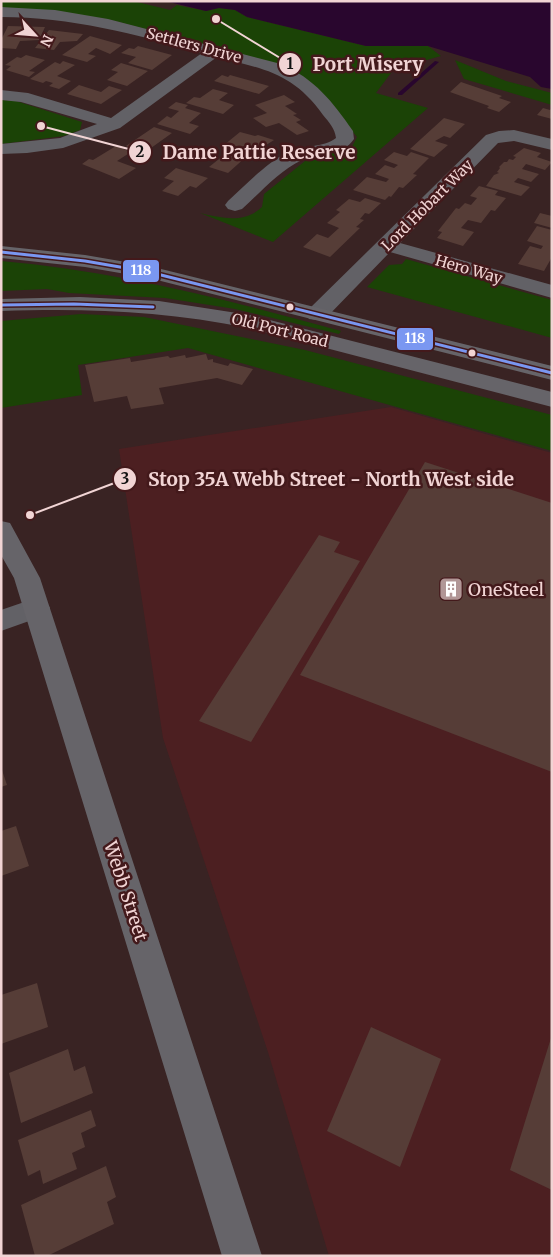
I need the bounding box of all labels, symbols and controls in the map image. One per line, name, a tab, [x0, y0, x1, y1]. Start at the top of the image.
north arrow	[10, 10, 60, 60]
street label: Settlers Drive	[144, 23, 244, 67]
text: N	[36, 32, 57, 50]
callout: Port Misery	[278, 47, 434, 81]
text: Port Misery	[313, 52, 424, 76]
text: 1	[287, 54, 294, 73]
callout: Dame Pattie Reserve	[127, 135, 365, 169]
text: Dame Pattie Reserve	[163, 140, 355, 164]
text: 2	[136, 142, 145, 161]
street label: Lord Hobart Way	[377, 155, 477, 255]
street label: Hero Way	[433, 250, 505, 288]
line badge: 118	[122, 259, 160, 283]
text: 118	[131, 261, 152, 279]
unlabelled marker	[285, 302, 295, 312]
street label: Old Port Road	[230, 309, 330, 351]
line badge: 118	[396, 327, 434, 351]
text: 118	[405, 329, 426, 347]
unlabelled marker	[467, 348, 477, 358]
callout: Stop 35A Webb Street - North West side	[113, 462, 524, 496]
text: Stop 35A Webb Street - North West side	[148, 467, 514, 491]
text: 3	[121, 469, 129, 488]
building icon: OneSteel	[438, 576, 464, 602]
place label: OneSteel	[468, 578, 545, 601]
street label: Webb Street	[99, 837, 153, 944]

